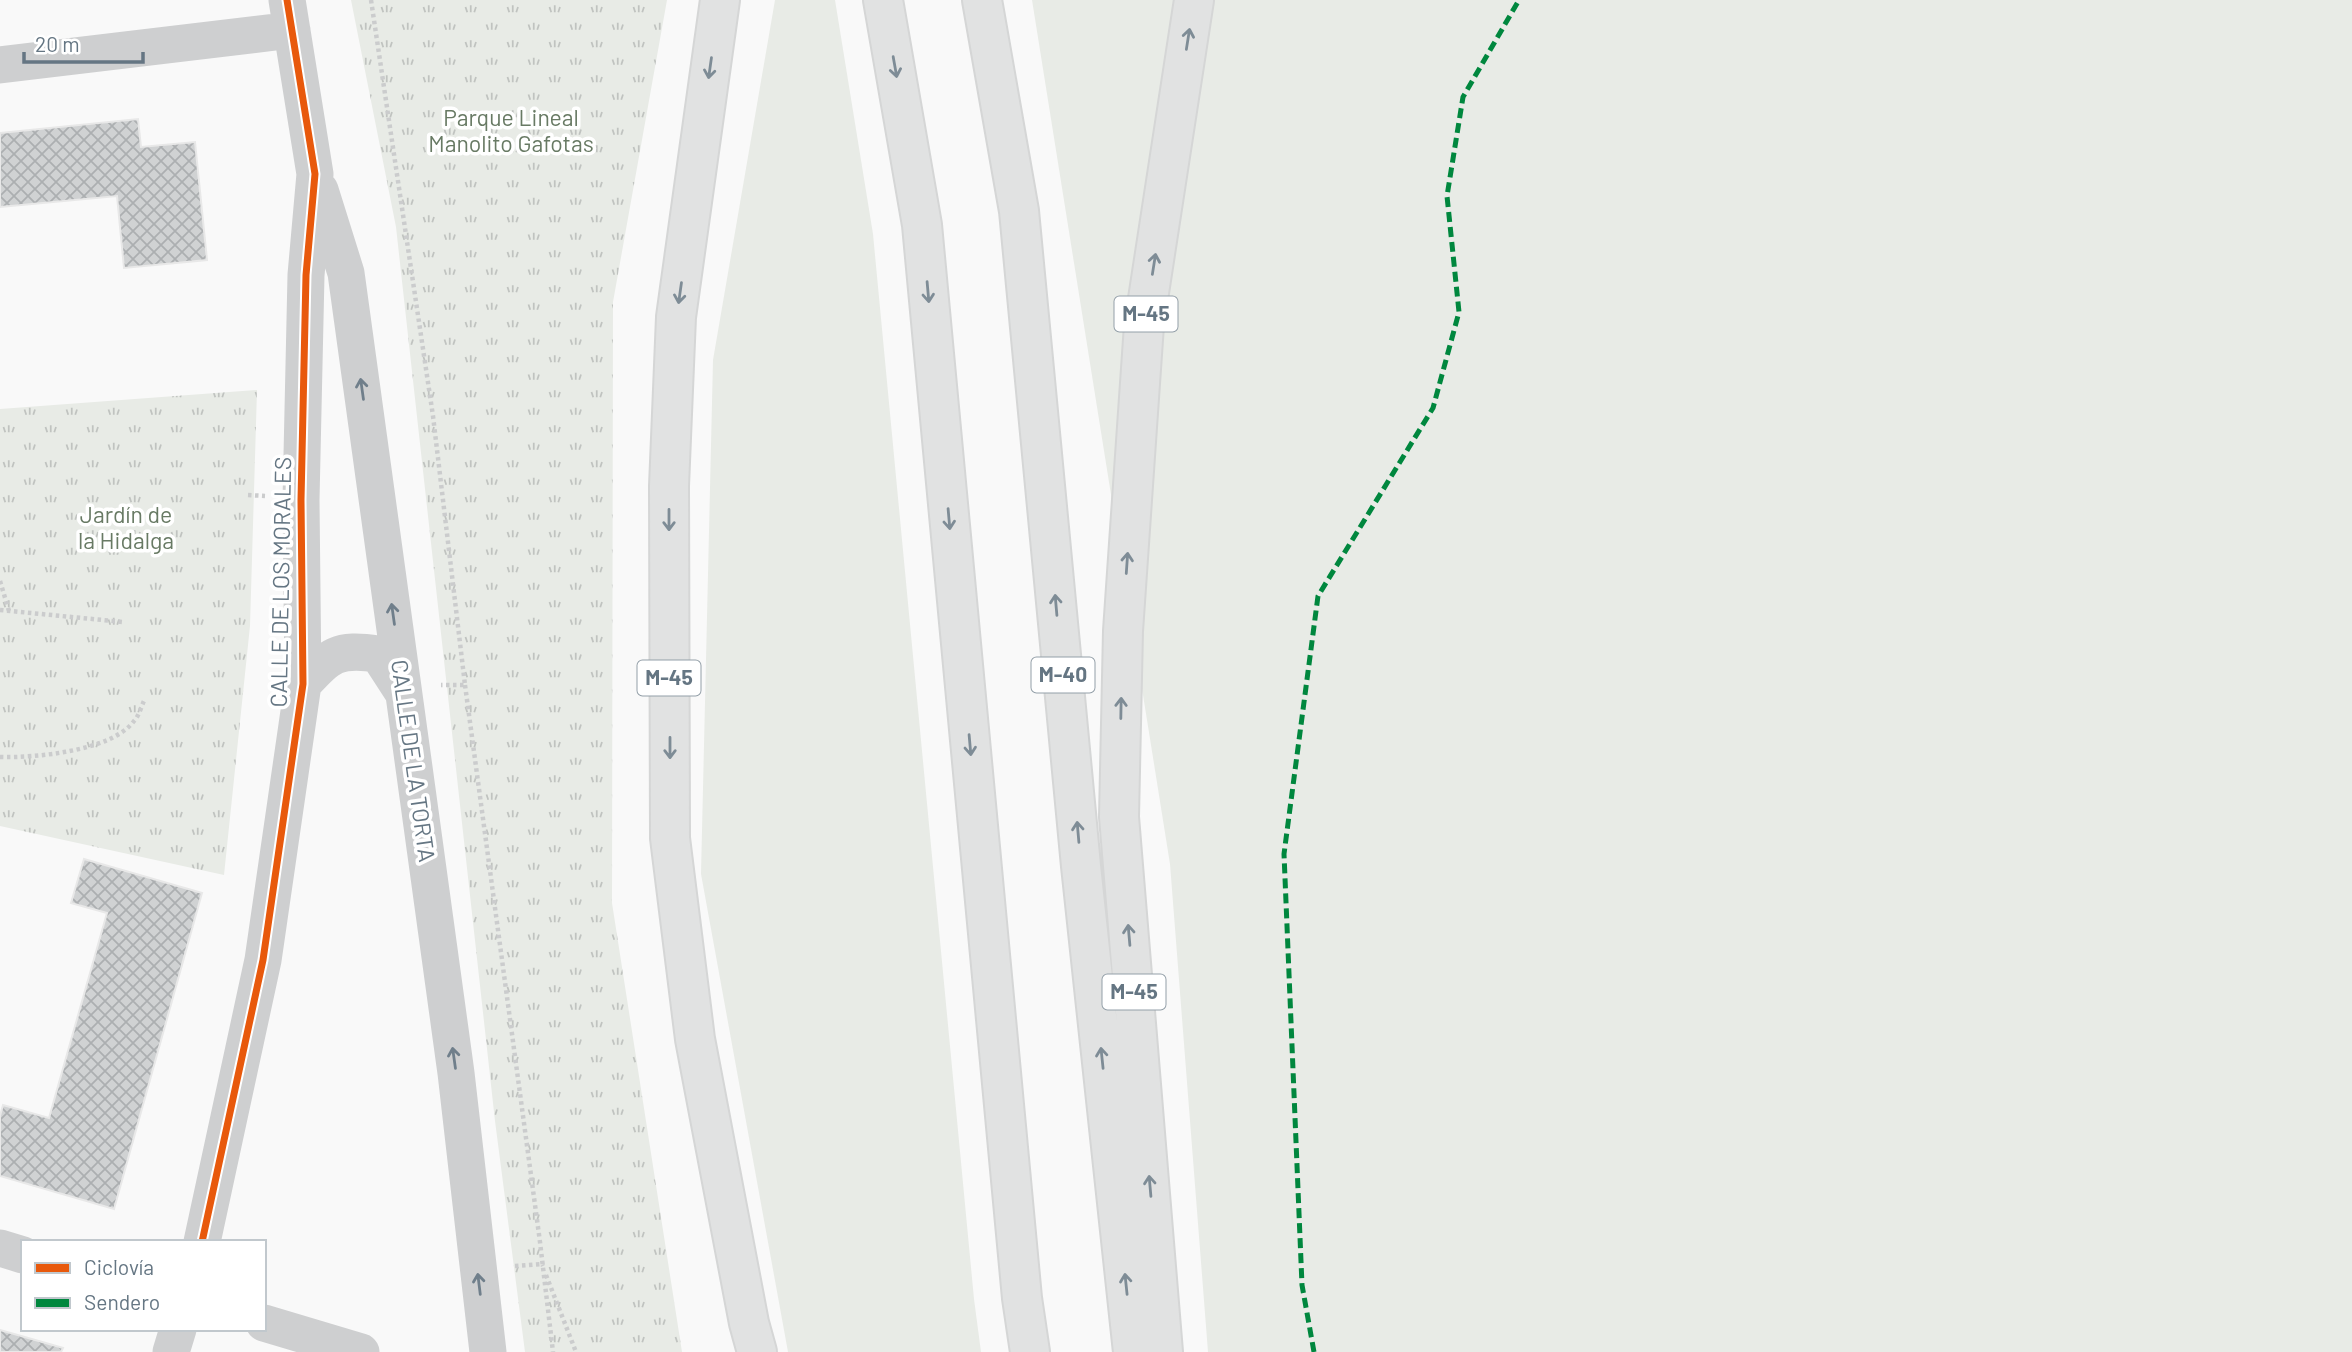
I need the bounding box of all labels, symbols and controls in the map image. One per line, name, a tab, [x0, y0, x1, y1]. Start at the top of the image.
scale bar	[24, 21, 144, 65]
one-way arrow	[1182, 28, 1195, 51]
text: 20 m	[35, 31, 80, 56]
one-way arrow	[889, 55, 902, 78]
one-way arrow	[704, 56, 717, 78]
park label: Parque Lineal Manolito Gafotas	[428, 103, 594, 157]
one-way arrow	[1148, 253, 1161, 275]
one-way arrow	[922, 280, 935, 303]
one-way arrow	[673, 281, 686, 304]
road number: M-45	[1114, 296, 1178, 332]
one-way arrow	[355, 378, 368, 401]
street label: CALLE DE LOS MORALES	[264, 456, 296, 708]
park label: Jardín de la Hidalga	[78, 500, 174, 554]
one-way arrow	[943, 507, 956, 530]
one-way arrow	[662, 508, 676, 531]
one-way arrow	[1121, 552, 1134, 575]
one-way arrow	[1050, 594, 1063, 617]
one-way arrow	[386, 604, 399, 626]
street label: CALLE DE LA TORTA	[386, 658, 442, 864]
road number: M-40	[1032, 658, 1094, 692]
road number: M-45	[638, 660, 700, 696]
one-way arrow	[1114, 697, 1128, 720]
one-way arrow	[964, 733, 977, 756]
one-way arrow	[663, 736, 676, 759]
one-way arrow	[1071, 821, 1084, 843]
one-way arrow	[1122, 924, 1135, 947]
road number: M-45	[1102, 974, 1166, 1010]
one-way arrow	[447, 1047, 460, 1070]
one-way arrow	[1095, 1047, 1108, 1070]
one-way arrow	[1143, 1176, 1156, 1198]
legend	[21, 1240, 266, 1331]
text: Ciclovía	[84, 1254, 154, 1279]
one-way arrow	[473, 1273, 486, 1296]
one-way arrow	[1119, 1273, 1132, 1296]
text: Sendero	[84, 1289, 160, 1314]

